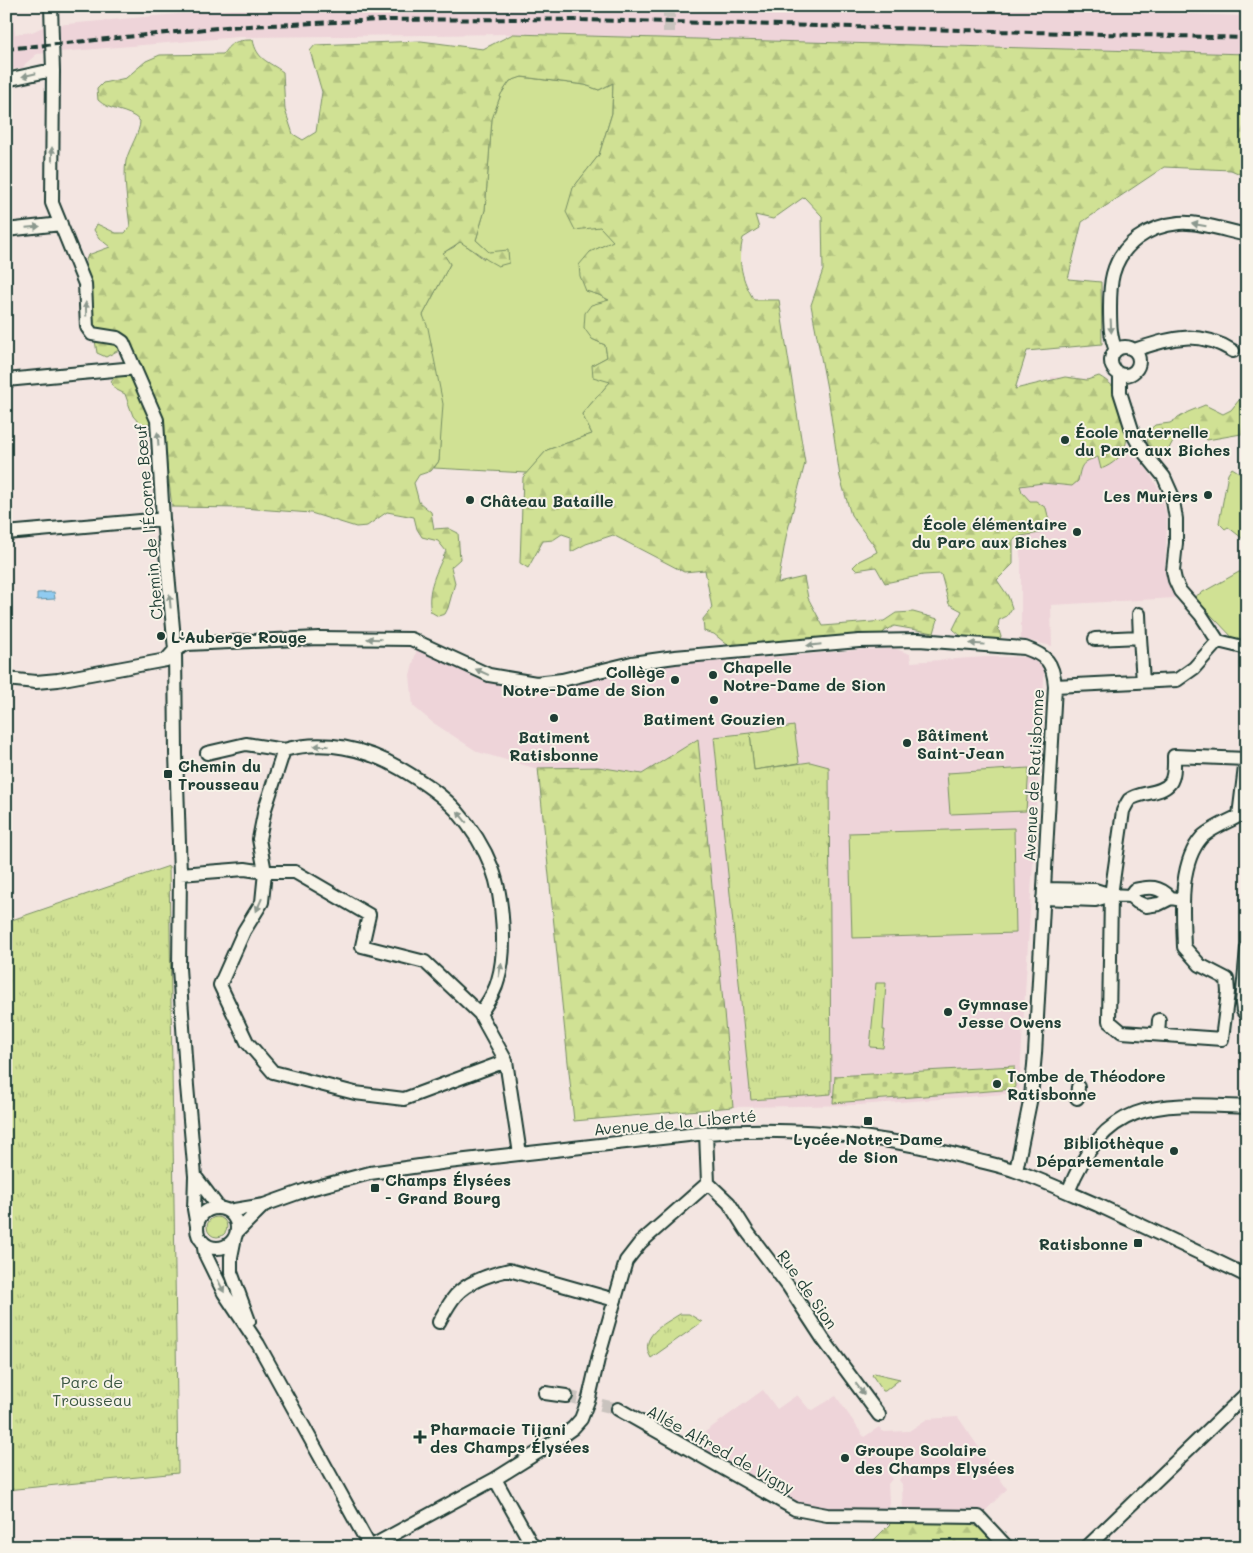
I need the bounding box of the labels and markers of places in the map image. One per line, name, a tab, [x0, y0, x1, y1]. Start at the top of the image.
place label: École maternelle du Parc aux Biches	[1075, 421, 1230, 460]
marker: École maternelle du Parc aux Biches	[1059, 434, 1071, 446]
place label: Les Muriers	[1104, 485, 1198, 506]
marker: Les Muriers	[1202, 489, 1214, 501]
place label: Château Bataille	[480, 490, 614, 511]
marker: Château Bataille	[464, 494, 476, 506]
place label: École élémentaire du Parc aux Biches	[912, 513, 1067, 552]
marker: École élémentaire du Parc aux Biches	[1071, 526, 1083, 538]
place label: L'Auberge Rouge	[171, 626, 307, 647]
marker: L'Auberge Rouge	[155, 630, 167, 642]
place label: Chapelle Notre-Dame de Sion	[723, 656, 886, 695]
place label: Collège Notre-Dame de Sion	[502, 661, 665, 700]
marker: Chapelle Notre-Dame de Sion	[707, 669, 719, 681]
marker: Collège Notre-Dame de Sion	[669, 674, 681, 686]
marker: Batiment Gouzien	[708, 694, 720, 706]
place label: Batiment Gouzien	[643, 708, 785, 729]
marker: Batiment Ratisbonne	[548, 712, 560, 724]
place label: Bâtiment Saint-Jean	[917, 724, 1004, 763]
place label: Batiment Ratisbonne	[509, 726, 599, 765]
marker: Bâtiment Saint-Jean	[901, 737, 913, 749]
place label: Chemin du Trousseau	[178, 755, 261, 794]
marker: Chemin du Trousseau	[162, 768, 174, 780]
place label: Gymnase Jesse Owens	[958, 993, 1062, 1032]
marker: Gymnase Jesse Owens	[942, 1006, 954, 1018]
place label: Tombe de Théodore Ratisbonne	[1007, 1065, 1165, 1104]
marker: Tombe de Théodore Ratisbonne	[991, 1078, 1003, 1090]
marker: Lycée Notre-Dame de Sion	[862, 1115, 874, 1127]
place label: Lycée Notre-Dame de Sion	[793, 1128, 943, 1167]
place label: Bibliothèque Départementale	[1036, 1132, 1164, 1171]
marker: Bibliothèque Départementale	[1168, 1145, 1180, 1157]
place label: Champs Élysées - Grand Bourg	[385, 1169, 511, 1208]
marker: Champs Élysées - Grand Bourg	[369, 1182, 381, 1194]
place label: Ratisbonne	[1039, 1233, 1128, 1254]
marker: Ratisbonne	[1132, 1237, 1144, 1249]
place label: Pharmacie Tijani des Champs Élysées	[430, 1418, 590, 1457]
marker: Pharmacie Tijani des Champs Élysées	[414, 1431, 426, 1443]
place label: Groupe Scolaire des Champs Elysées	[855, 1439, 1015, 1478]
marker: Groupe Scolaire des Champs Elysées	[839, 1452, 851, 1464]

